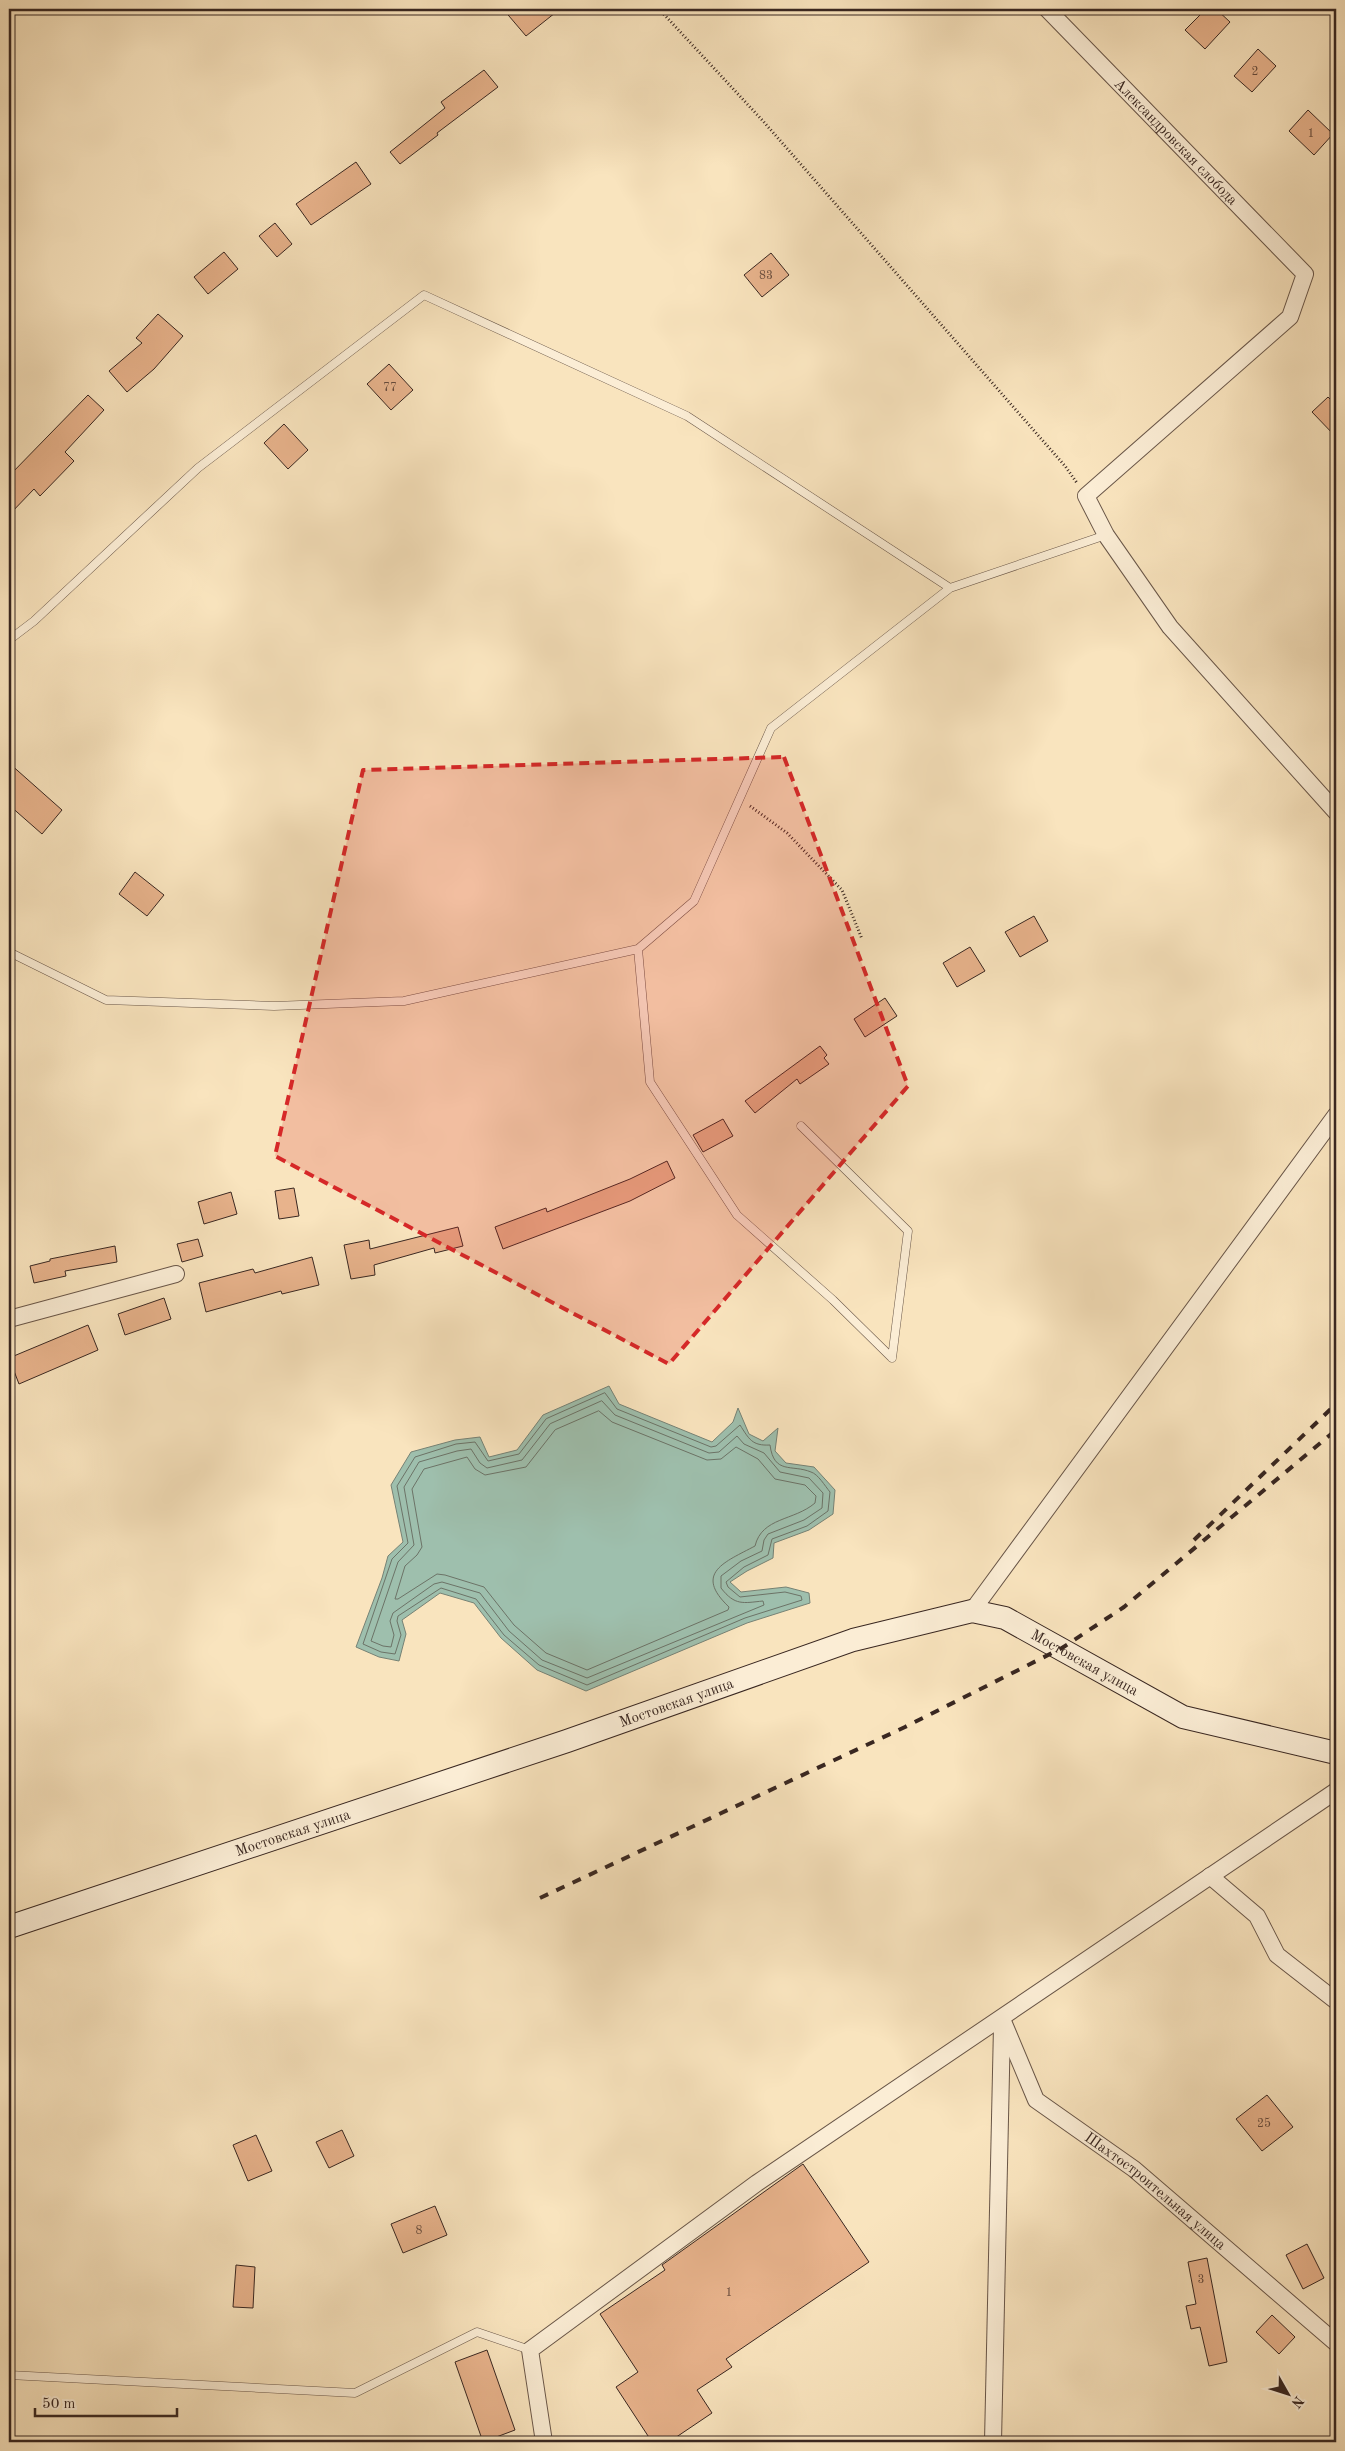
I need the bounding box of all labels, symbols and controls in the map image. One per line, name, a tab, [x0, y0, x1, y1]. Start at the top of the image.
house number: 2	[1252, 66, 1258, 78]
street label: Александровская слобода	[1110, 77, 1240, 209]
house number: 1	[1308, 128, 1314, 140]
house number: 83	[759, 270, 773, 282]
house number: 77	[383, 382, 397, 394]
street label: Мостовская улица	[1028, 1628, 1141, 1700]
street label: Мостовская улица	[618, 1677, 736, 1731]
street label: Мостовская улица	[234, 1808, 353, 1860]
house number: 25	[1257, 2117, 1271, 2130]
street label: Шахтостроительная улица	[1081, 2131, 1228, 2254]
house number: 8	[416, 2225, 423, 2237]
house number: 3	[1198, 2274, 1204, 2286]
house number: 1	[726, 2287, 732, 2299]
north arrow	[1262, 2368, 1312, 2418]
scale bar	[35, 2386, 178, 2418]
text: N	[1288, 2393, 1306, 2410]
text: 50 m	[42, 2397, 76, 2412]

